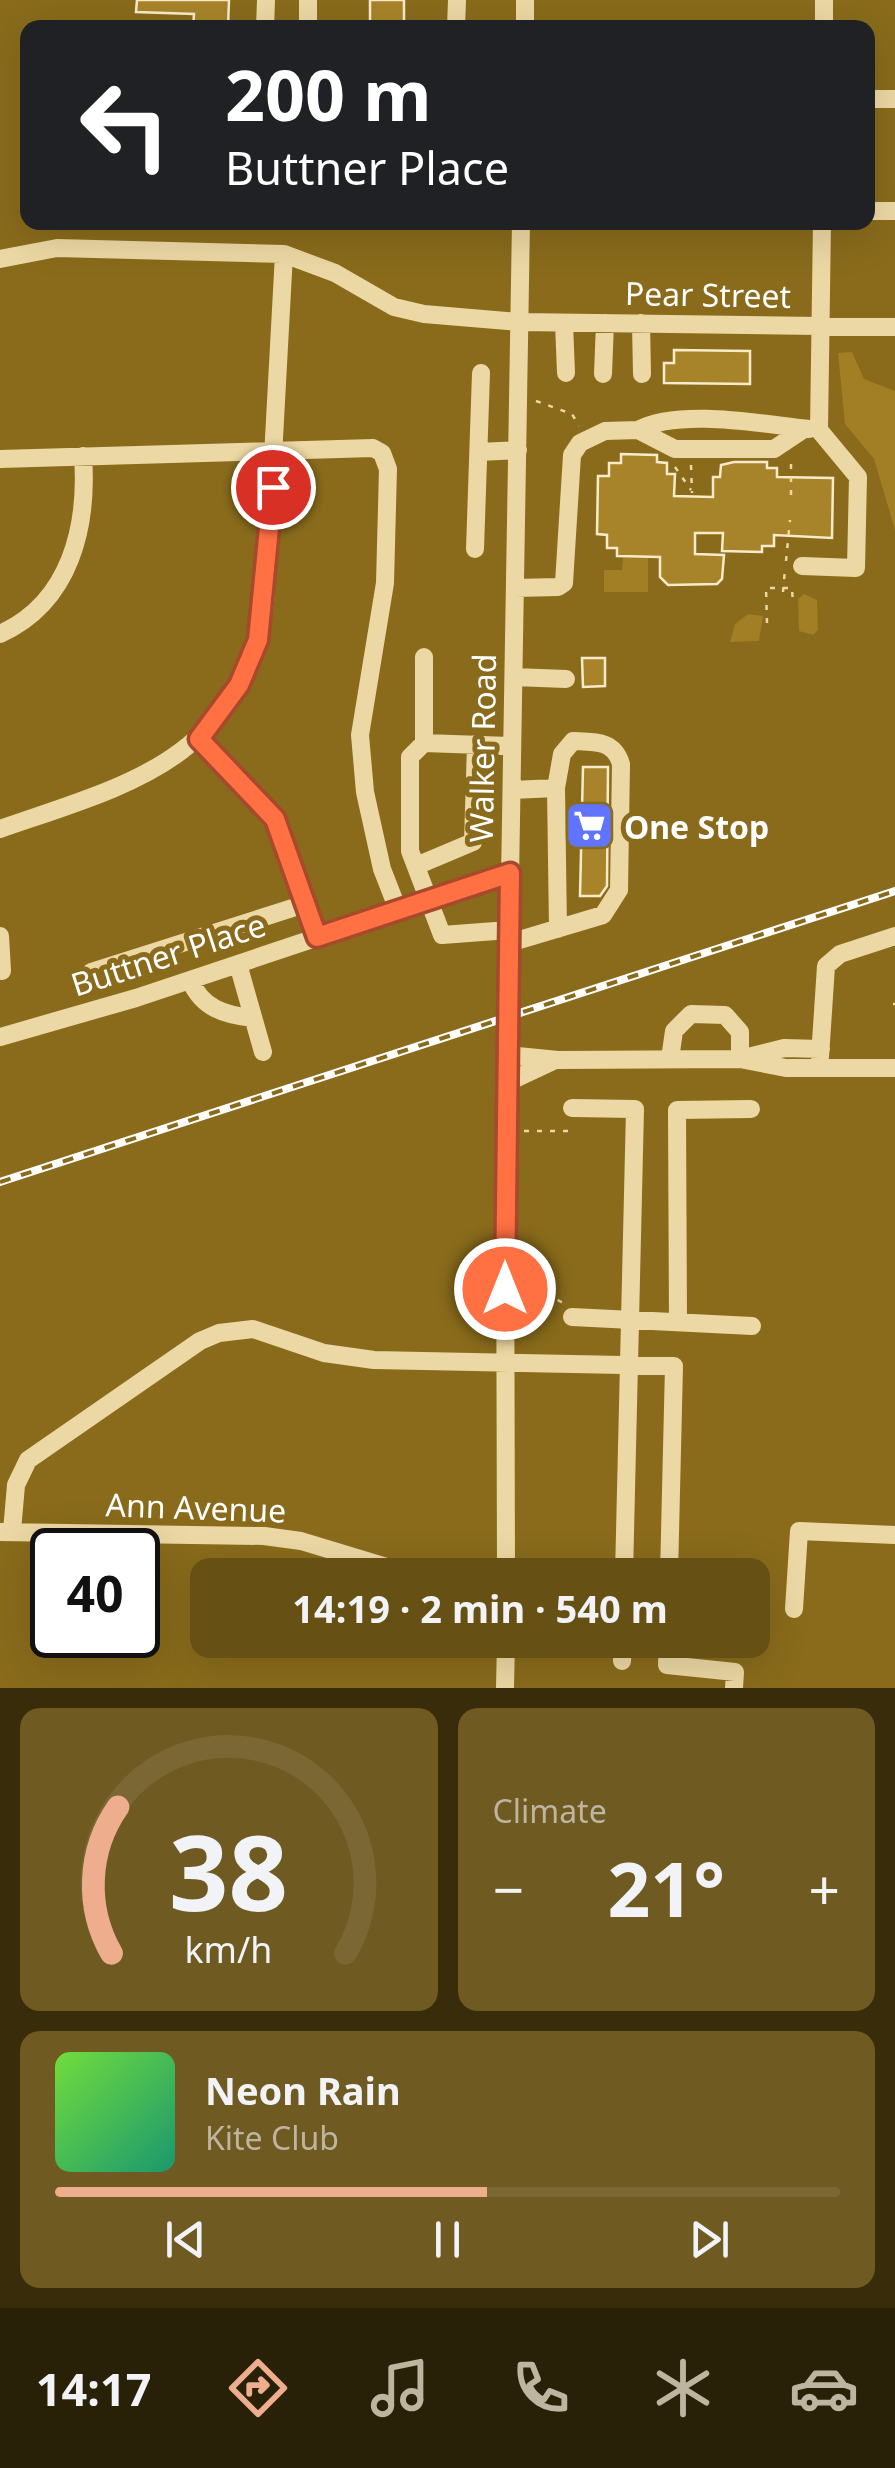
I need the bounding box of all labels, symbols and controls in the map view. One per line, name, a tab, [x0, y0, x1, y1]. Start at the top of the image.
text: 200 m	[225, 46, 432, 142]
icon: left	[60, 60, 190, 190]
text: Buttner Place	[225, 137, 509, 198]
street label: Pear Street	[625, 271, 791, 317]
pin	[231, 445, 316, 530]
icon: arrive	[246, 460, 301, 515]
street label: Walker Road	[459, 653, 505, 843]
supermarket icon: One Stop	[563, 800, 615, 852]
place label: One Stop	[624, 805, 769, 848]
street label: Buttner Place	[65, 902, 271, 1006]
position arrow	[453, 1237, 557, 1341]
street label: Ann Avenue	[105, 1482, 287, 1532]
speed limit sign: 40	[30, 1528, 160, 1658]
text: 14:19 · 2 min · 540 m	[292, 1582, 668, 1634]
text: Climate	[493, 1789, 607, 1832]
text: 38	[169, 1800, 288, 1941]
text: 21°	[607, 1837, 725, 1939]
text: −	[493, 1851, 524, 1926]
text: +	[809, 1851, 840, 1926]
text: km/h	[185, 1925, 273, 1973]
text: Neon Rain	[205, 2064, 401, 2116]
text: Kite Club	[205, 2116, 339, 2159]
icon: previous	[158, 2212, 213, 2267]
icon: pause	[420, 2212, 475, 2267]
icon: next	[682, 2212, 737, 2267]
icon: directions	[223, 2353, 293, 2423]
icon: music	[365, 2353, 435, 2423]
icon: phone	[506, 2353, 576, 2423]
icon: climate	[648, 2353, 718, 2423]
icon: car	[789, 2353, 859, 2423]
text: 14:17	[36, 2358, 151, 2419]

